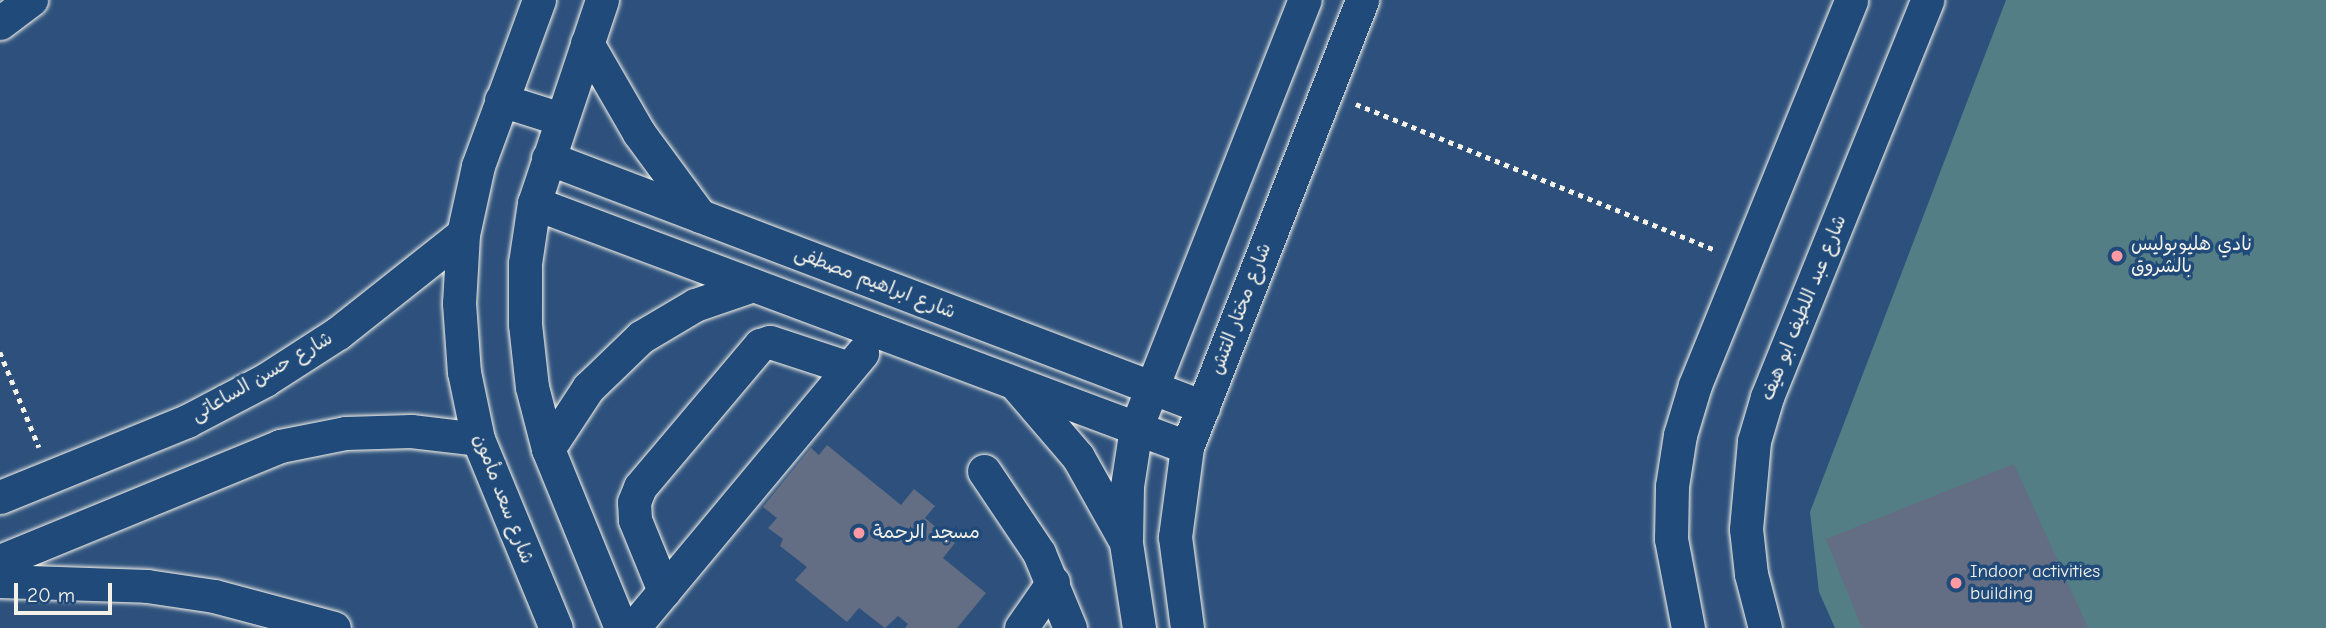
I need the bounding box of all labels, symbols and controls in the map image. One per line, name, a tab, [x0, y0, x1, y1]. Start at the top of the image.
street label: شارع عبد اللطيف ابو هيف	[1756, 212, 1852, 404]
place label: نادي هليوبوليس بالشروق	[2131, 234, 2252, 278]
street label: شارع مختار التتش	[1205, 240, 1277, 378]
street label: شارع ابراهيم مصطفى	[791, 242, 959, 324]
marker: نادي هليوبوليس بالشروق	[2109, 248, 2125, 264]
street label: شارع حسن الساعاتى	[187, 327, 337, 427]
street label: شارع سعد مأمون	[468, 431, 538, 567]
place label: مسجد الرحمة	[873, 522, 980, 544]
marker: مسجد الرحمة	[851, 525, 867, 541]
place label: Indoor activities building	[1970, 561, 2100, 605]
scale bar	[18, 568, 116, 612]
marker: Indoor activities building	[1948, 575, 1964, 591]
text: 20 m	[27, 583, 75, 607]

